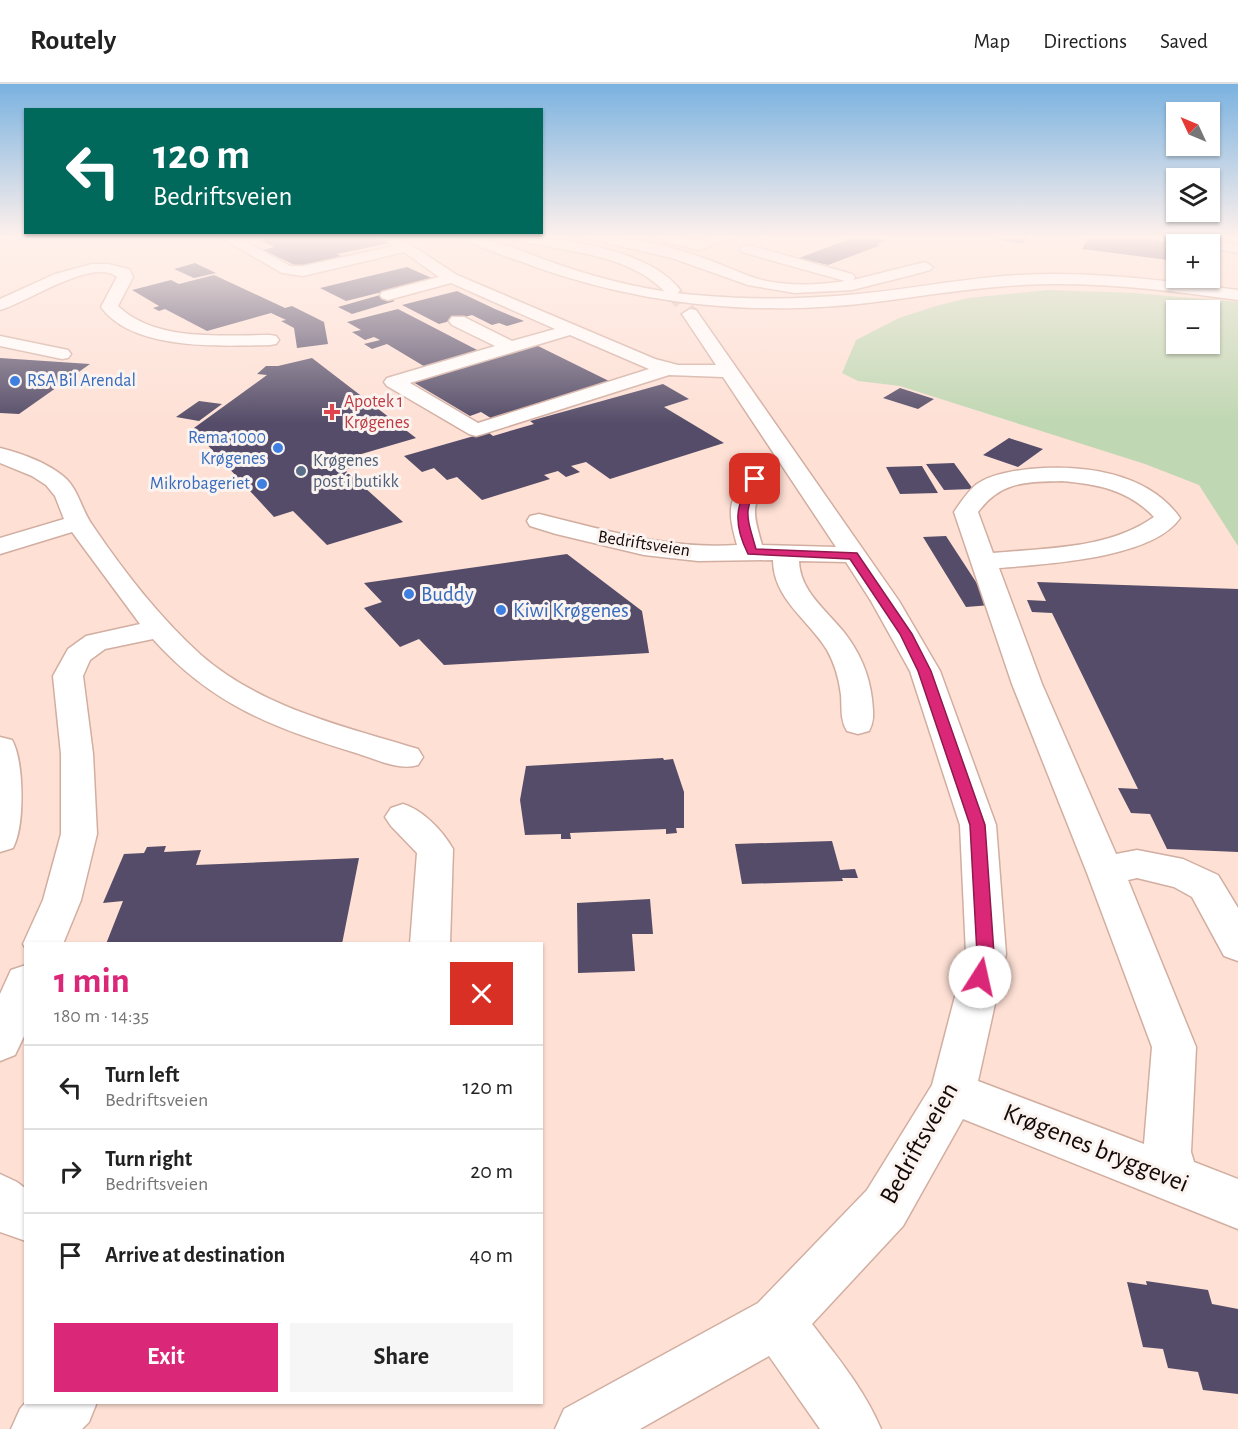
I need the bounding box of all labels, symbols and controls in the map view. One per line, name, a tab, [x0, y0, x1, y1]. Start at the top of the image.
text: Routely	[30, 27, 116, 55]
text: Map	[974, 31, 1010, 52]
text: Directions	[1043, 31, 1127, 52]
text: Saved	[1160, 31, 1208, 52]
north arrow	[1166, 102, 1220, 156]
map controls	[1166, 102, 1220, 354]
icon: left	[54, 132, 132, 210]
text: 120 m	[153, 134, 250, 176]
button: layers	[1166, 168, 1220, 222]
text: Bedriftsveien	[153, 183, 292, 210]
button: +	[1166, 234, 1220, 288]
button: −	[1166, 300, 1220, 354]
place label: RSA Bil Arendal	[27, 372, 136, 390]
marker: RSA Bil Arendal	[8, 374, 22, 388]
place label: Apotek 1 Krøgenes	[344, 393, 410, 432]
marker: Apotek 1 Krøgenes	[325, 405, 339, 419]
place label: Rema 1000 Krøgenes	[188, 429, 266, 468]
marker: Rema 1000 Krøgenes	[271, 441, 285, 455]
place label: Krøgenes post i butikk	[313, 452, 399, 491]
pin	[729, 453, 780, 504]
icon: arrive	[738, 462, 771, 495]
marker: Krøgenes post i butikk	[294, 464, 308, 478]
place label: Mikrobageriet	[150, 475, 250, 493]
marker: Mikrobageriet	[255, 477, 269, 491]
street label: Bedriftsveien	[597, 528, 691, 560]
place label: Buddy	[421, 584, 474, 605]
marker: Buddy	[402, 587, 416, 601]
place label: Kiwi Krøgenes	[513, 600, 629, 621]
marker: Kiwi Krøgenes	[494, 603, 508, 617]
position arrow	[948, 945, 1012, 1009]
button: close	[450, 962, 513, 1025]
text: 1 min	[54, 963, 130, 999]
text: 180 m · 14:35	[54, 1006, 149, 1026]
text: Turn left	[105, 1064, 179, 1086]
icon: left	[54, 1071, 87, 1104]
text: 120 m	[463, 1076, 513, 1098]
street label: Bedriftsveien	[875, 1078, 963, 1208]
text: Bedriftsveien	[105, 1090, 208, 1110]
street label: Krøgenes bryggevei	[1000, 1099, 1192, 1197]
text: Turn right	[105, 1148, 192, 1170]
icon: right	[54, 1155, 87, 1188]
text: 20 m	[470, 1160, 513, 1182]
text: Bedriftsveien	[105, 1174, 208, 1194]
icon: arrive	[54, 1239, 87, 1272]
text: Arrive at destination	[105, 1244, 285, 1266]
text: 40 m	[470, 1244, 513, 1266]
button: Exit	[54, 1323, 278, 1392]
button: Share	[290, 1323, 513, 1392]

